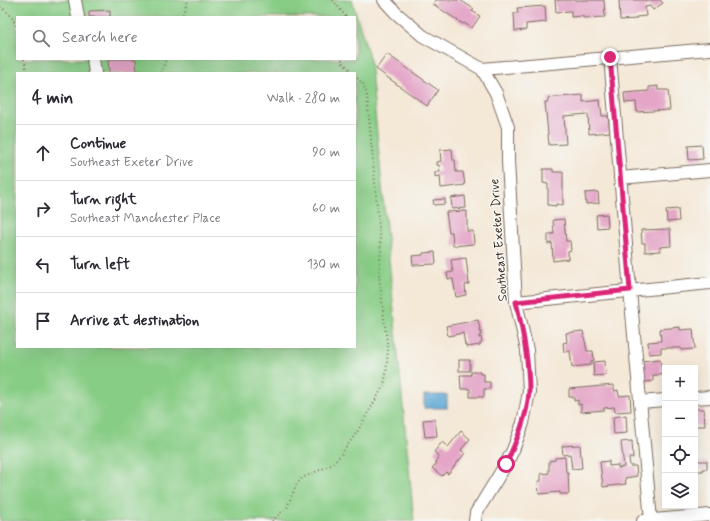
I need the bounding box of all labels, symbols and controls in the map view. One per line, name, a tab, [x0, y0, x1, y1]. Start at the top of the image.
search box	[16, 16, 356, 60]
icon: search	[30, 27, 52, 49]
text: Search here	[62, 28, 138, 48]
route end	[601, 48, 619, 66]
text: 4 min	[32, 87, 73, 109]
text: Walk · 280 m	[267, 90, 340, 107]
text: Continue	[70, 134, 126, 154]
icon: ahead	[32, 142, 54, 164]
text: 90 m	[312, 144, 340, 161]
text: Southeast Exeter Drive	[70, 154, 193, 171]
street label: Southeast Exeter Drive	[486, 178, 512, 302]
text: Turn right	[70, 190, 137, 210]
icon: right	[32, 198, 54, 220]
text: 60 m	[312, 200, 340, 217]
text: Southeast Manchester Place	[70, 210, 221, 227]
icon: left	[32, 254, 54, 276]
text: Turn left	[70, 255, 130, 275]
text: 130 m	[307, 256, 340, 273]
icon: arrive	[32, 310, 54, 332]
text: Arrive at destination	[70, 311, 199, 331]
map controls	[662, 365, 698, 509]
button: +	[662, 365, 698, 401]
button: −	[662, 401, 698, 437]
button: locate	[662, 437, 698, 473]
route start	[497, 455, 515, 473]
button: layers	[662, 473, 698, 509]

